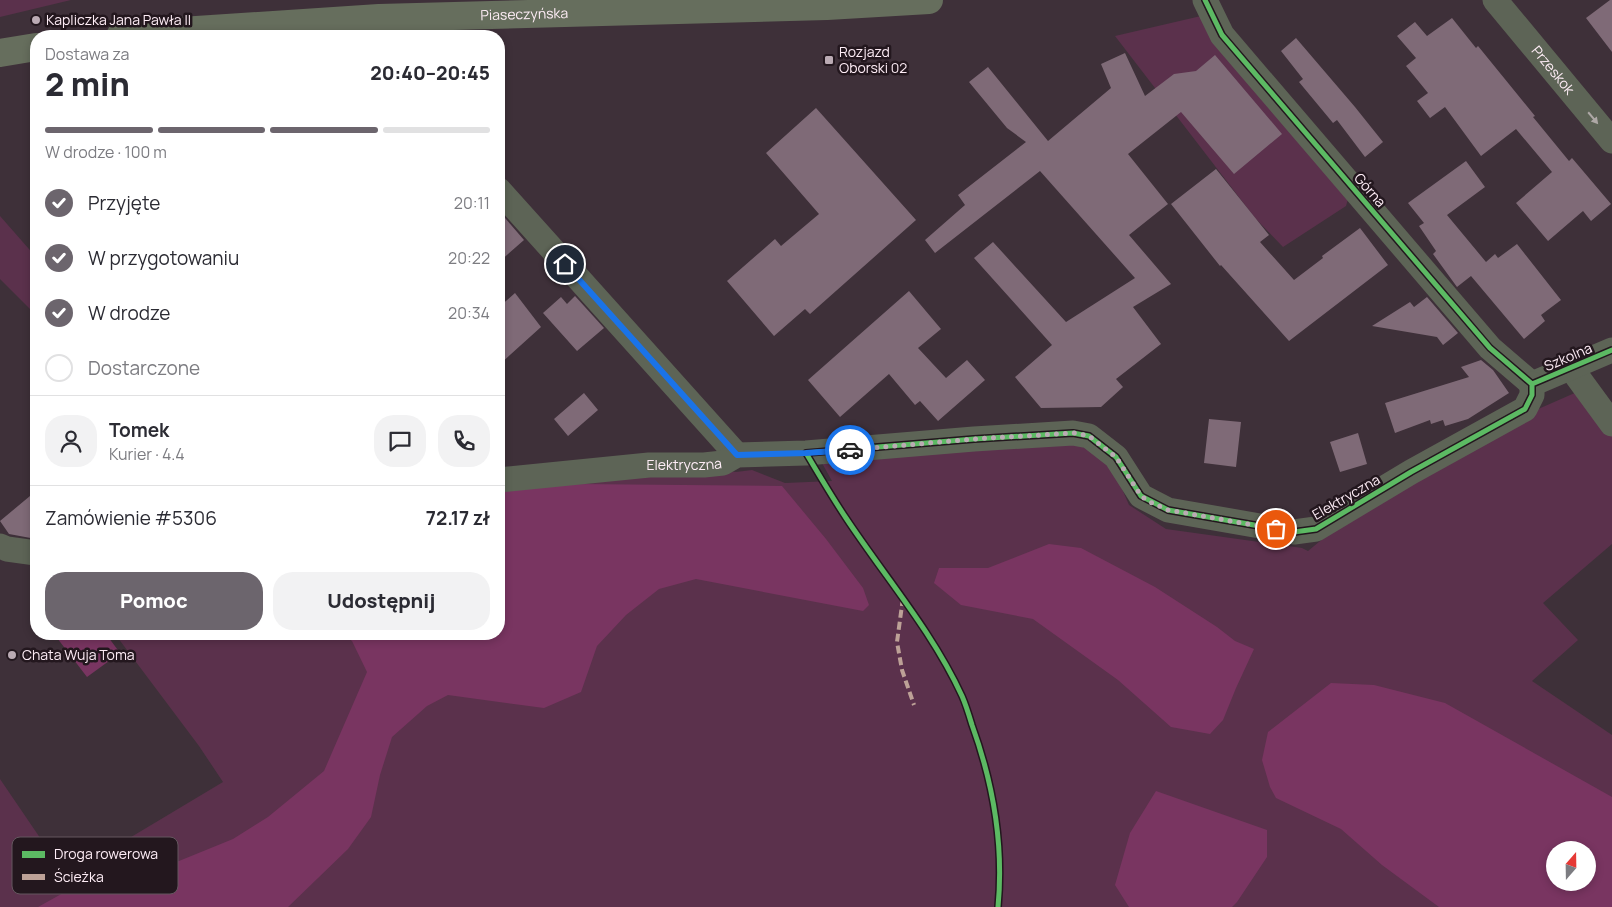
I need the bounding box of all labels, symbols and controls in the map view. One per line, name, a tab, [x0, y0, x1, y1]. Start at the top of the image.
street label: Piaseczyńska	[480, 3, 568, 24]
place label: Kapliczka Jana Pawła II	[46, 10, 191, 29]
marker: Kapliczka Jana Pawła II	[30, 14, 42, 26]
street label: Przeskok	[1528, 41, 1580, 99]
place label: Rozjazd Oborski 02	[839, 42, 907, 77]
text: Dostawa za	[45, 43, 129, 65]
marker: Rozjazd Oborski 02	[823, 54, 835, 66]
text: 20:40–20:45	[370, 60, 490, 86]
text: 2 min	[45, 62, 130, 106]
one-way arrow	[1587, 112, 1599, 124]
text: W drodze · 100 m	[45, 141, 167, 163]
street label: Górna	[1350, 169, 1390, 211]
icon: check	[45, 189, 73, 217]
text: Przyjęte	[88, 190, 160, 216]
text: 20:11	[454, 192, 490, 214]
pin	[544, 243, 586, 285]
icon: check	[45, 244, 73, 272]
text: W przygotowaniu	[88, 245, 239, 271]
text: 20:22	[448, 247, 490, 269]
icon: home	[551, 250, 579, 278]
icon: check	[45, 299, 73, 327]
text: W drodze	[88, 300, 170, 326]
text: 20:34	[448, 302, 490, 324]
street label: Szkolna	[1541, 338, 1595, 375]
text: Dostarczone	[88, 355, 200, 381]
button: person	[45, 415, 97, 467]
button: chat	[374, 415, 426, 467]
button: phone	[438, 415, 490, 467]
text: Tomek	[109, 417, 169, 443]
courier	[825, 425, 875, 475]
icon: car	[836, 436, 864, 464]
text: Kurier · 4.4	[109, 443, 185, 465]
street label: Elektryczna	[647, 453, 723, 474]
street label: Elektryczna	[1308, 470, 1383, 524]
text: Zamówienie #5306	[45, 505, 217, 531]
text: 72.17 zł	[426, 505, 490, 531]
pin	[1255, 508, 1297, 550]
icon: bag	[1262, 515, 1290, 543]
button: Pomoc	[45, 572, 263, 630]
button: Udostępnij	[273, 572, 490, 630]
place label: Chata Wuja Toma	[22, 645, 135, 664]
marker: Chata Wuja Toma	[6, 649, 18, 661]
legend	[12, 837, 178, 894]
north arrow	[1546, 841, 1596, 891]
map controls	[1546, 841, 1596, 891]
text: Droga rowerowa	[54, 844, 158, 863]
text: Ścieżka	[54, 867, 104, 886]

